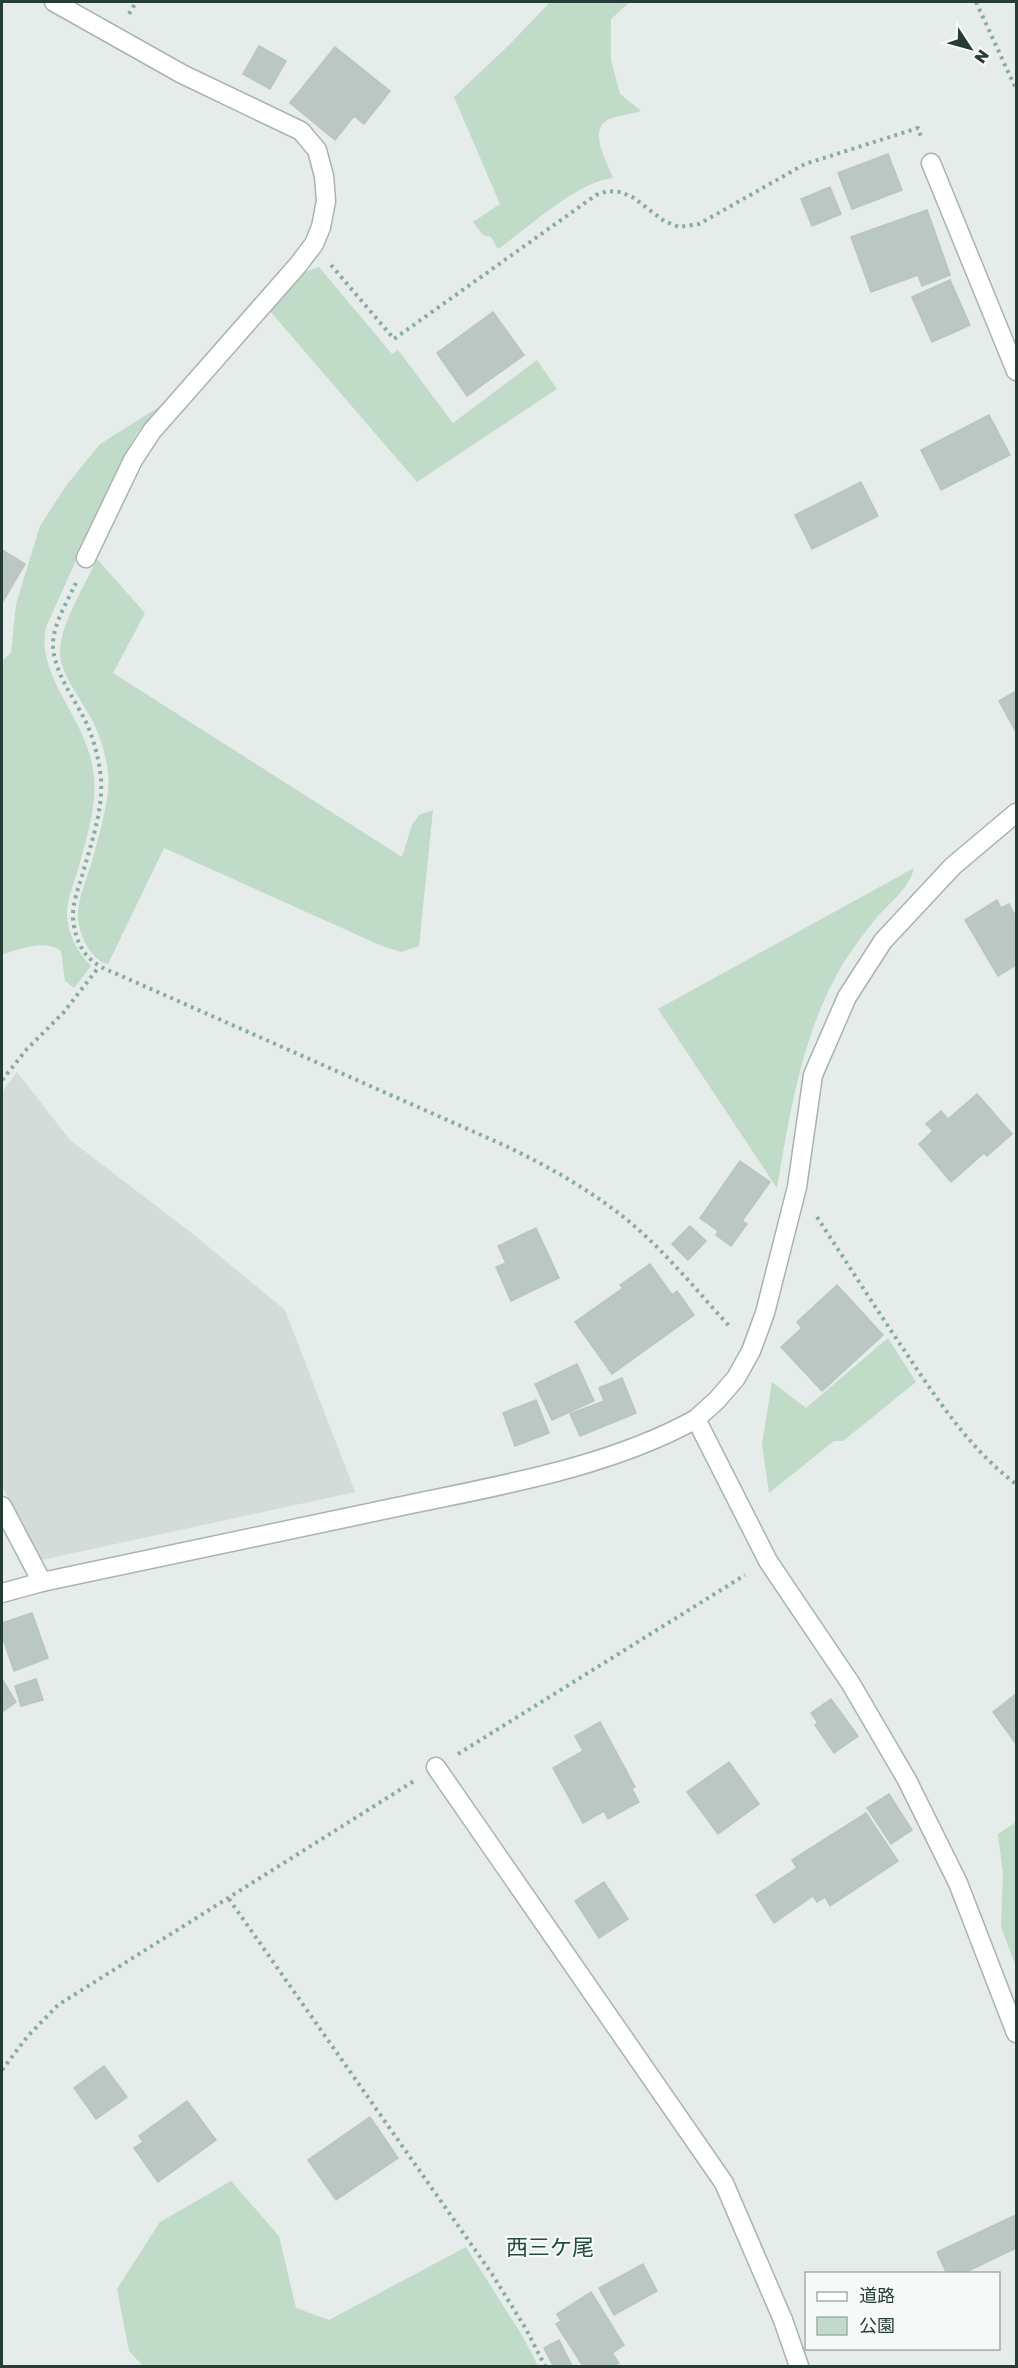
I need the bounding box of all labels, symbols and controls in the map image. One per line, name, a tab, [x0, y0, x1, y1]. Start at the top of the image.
north arrow	[940, 18, 1000, 78]
text: N	[970, 46, 994, 68]
district label: 西三ケ尾	[506, 2233, 594, 2260]
legend	[805, 2272, 1000, 2350]
text: 道路	[859, 2284, 895, 2306]
text: 公園	[859, 2314, 895, 2336]

